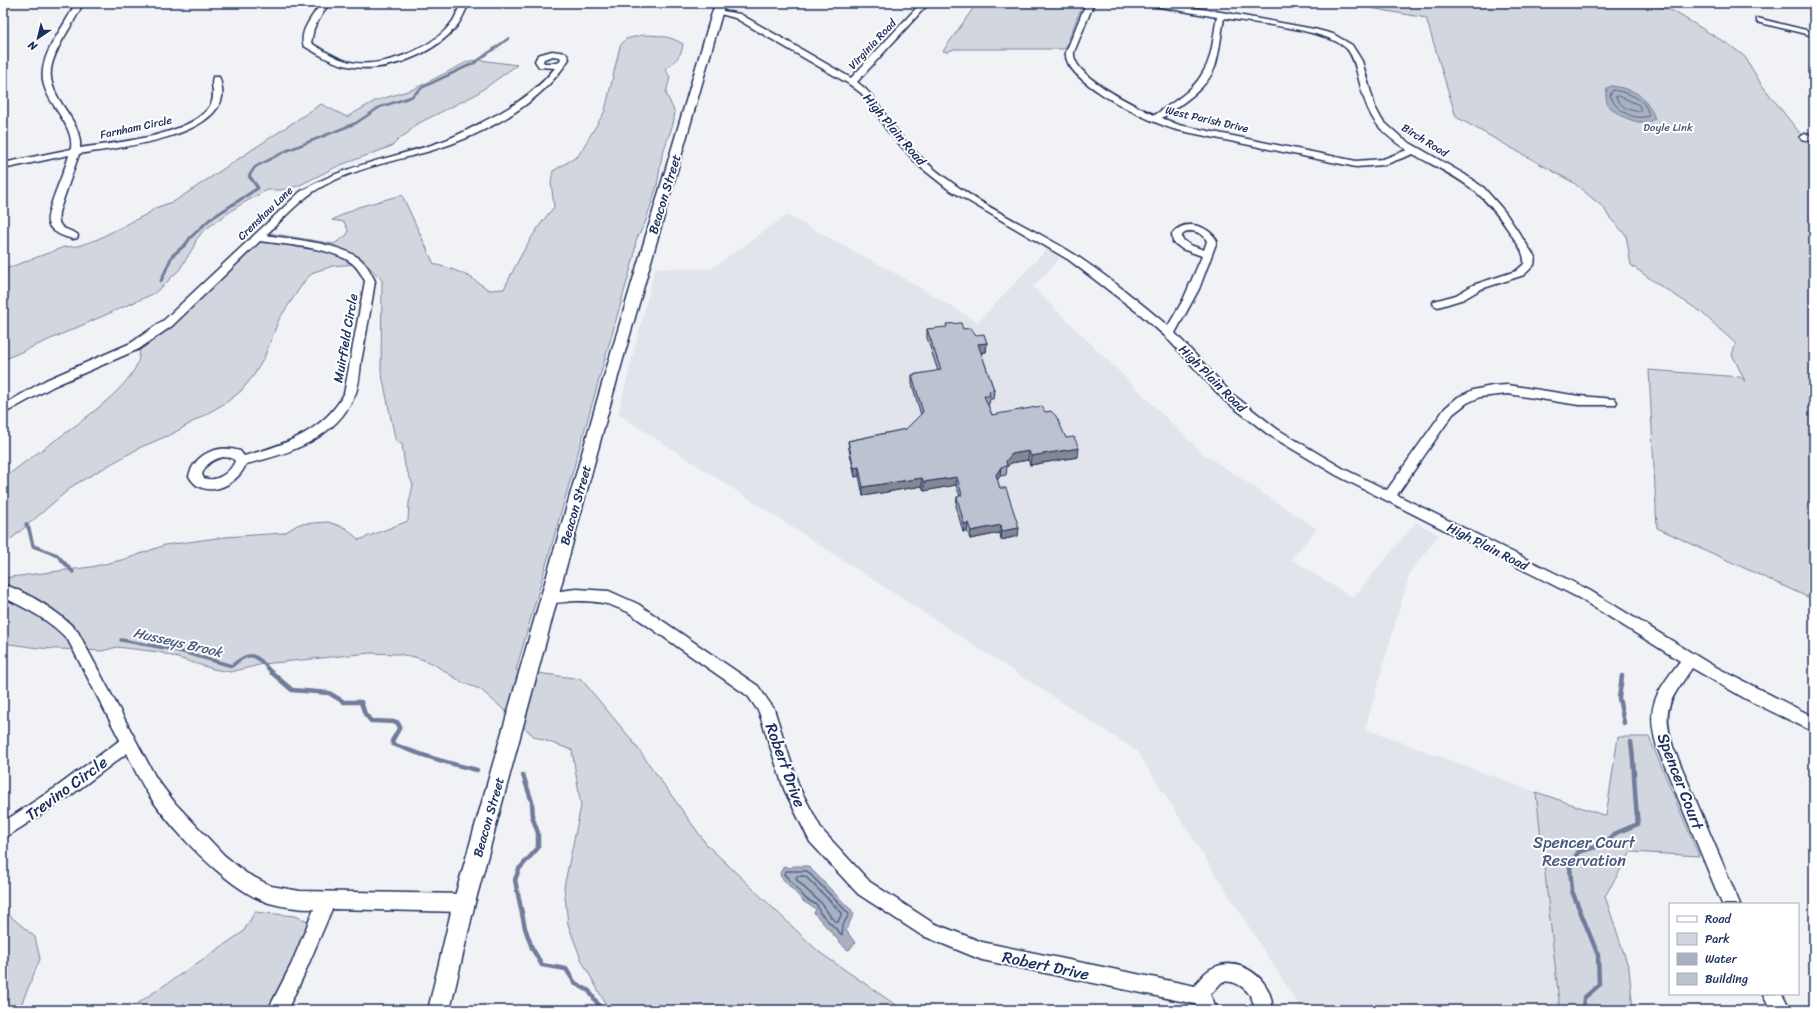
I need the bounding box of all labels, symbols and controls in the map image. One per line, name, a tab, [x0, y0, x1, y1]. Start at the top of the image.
street label: Virginia Road	[844, 14, 902, 74]
north arrow	[18, 18, 58, 58]
text: N	[24, 36, 42, 56]
street label: High Plain Road	[857, 88, 933, 172]
street label: West Parish Drive	[1163, 101, 1251, 138]
street label: Farnham Circle	[98, 111, 174, 144]
park label: Doyle Link	[1643, 118, 1693, 137]
street label: Birch Road	[1398, 119, 1453, 163]
street label: Beacon Street	[641, 151, 688, 237]
street label: Crenshaw Lane	[233, 181, 298, 245]
street label: Muirfield Circle	[326, 291, 365, 385]
street label: High Plain Road	[1173, 339, 1253, 419]
street label: Beacon Street	[553, 462, 598, 548]
street label: High Plain Road	[1443, 516, 1534, 577]
water label: Husseys Brook	[131, 620, 226, 665]
street label: Robert Drive	[757, 719, 814, 812]
street label: Spencer Court	[1649, 728, 1713, 834]
street label: Trevino Circle	[19, 748, 114, 829]
street label: Beacon Street	[466, 774, 511, 860]
park label: Spencer Court Reservation	[1533, 828, 1635, 875]
legend	[1669, 903, 1799, 995]
text: Road	[1705, 908, 1732, 930]
text: Park	[1705, 928, 1730, 950]
street label: Robert Drive	[1000, 942, 1092, 989]
text: Water	[1705, 948, 1738, 970]
text: Building	[1705, 968, 1748, 990]

